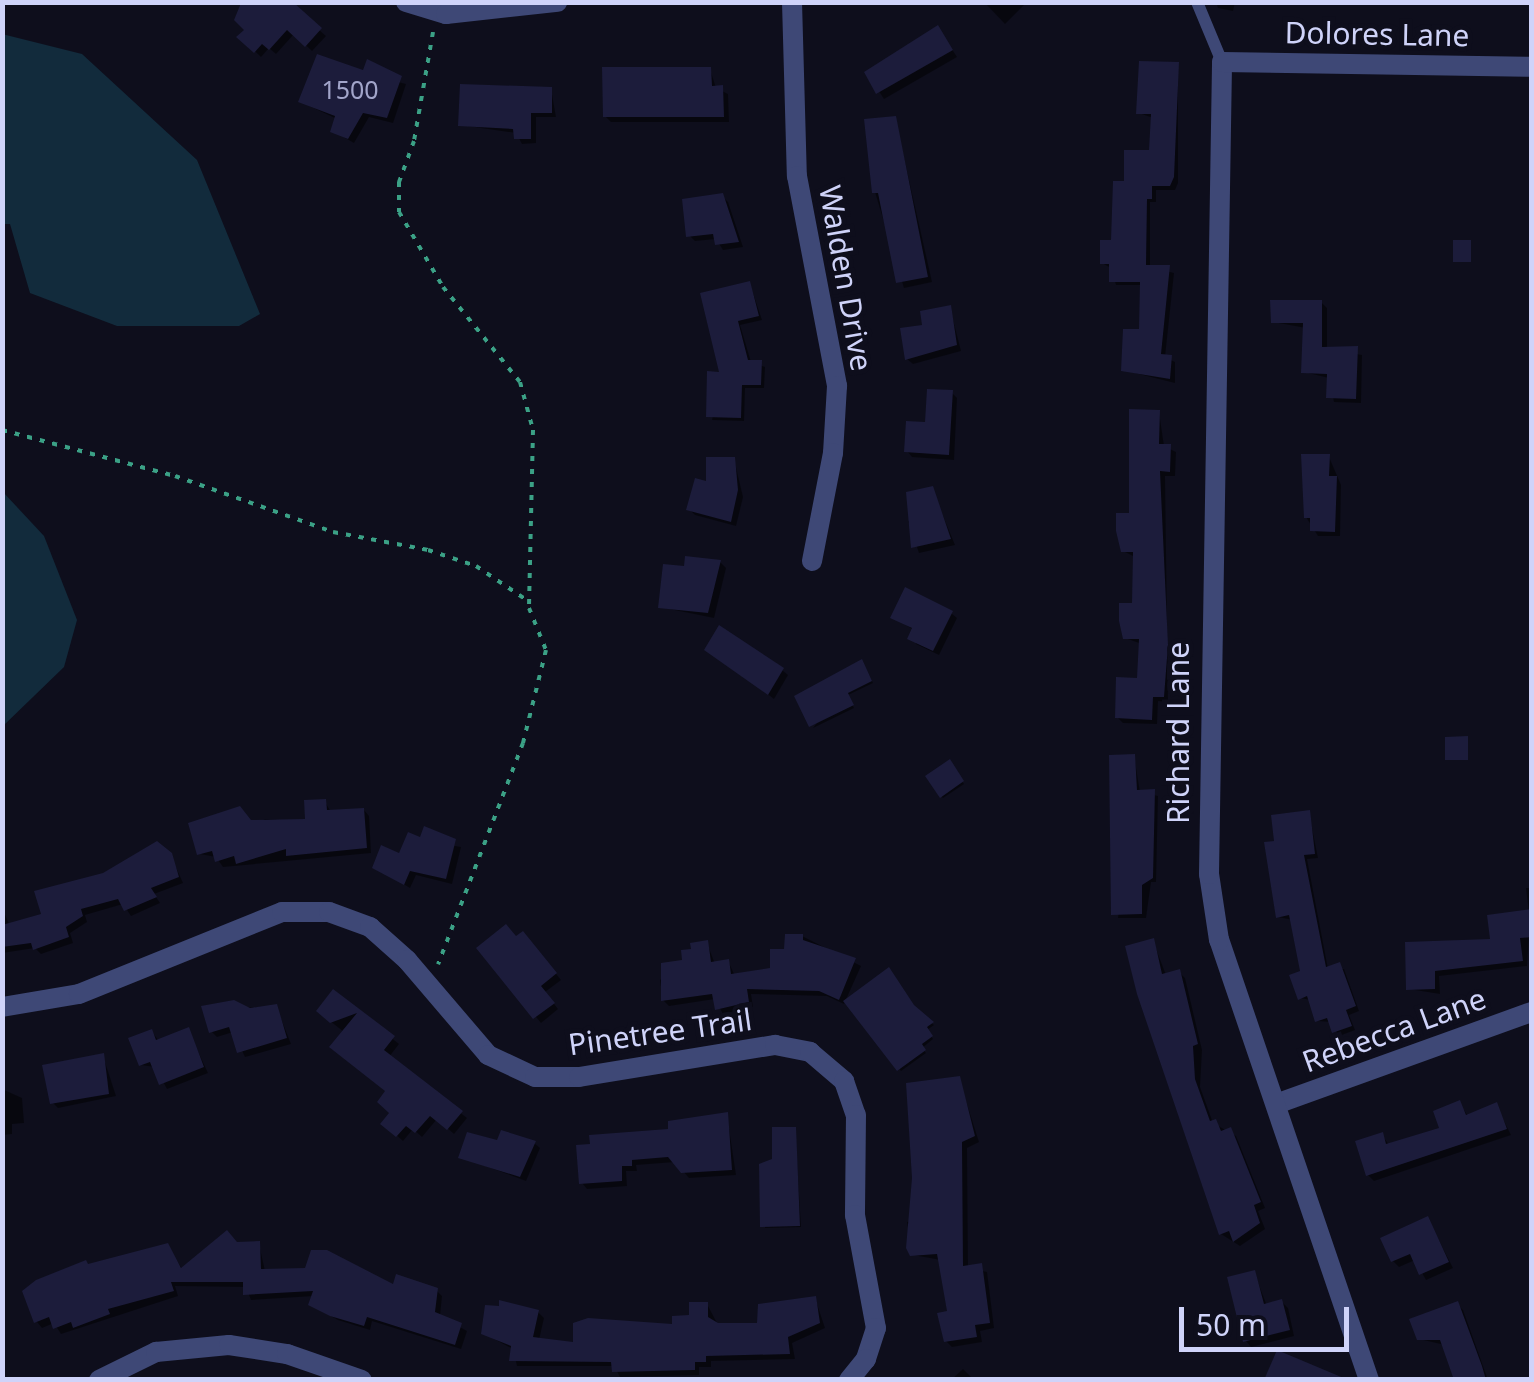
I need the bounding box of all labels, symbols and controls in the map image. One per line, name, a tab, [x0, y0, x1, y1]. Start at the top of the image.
street label: Dolores Lane	[1284, 14, 1470, 54]
house number: 1500	[321, 74, 379, 104]
street label: Walden Drive	[812, 182, 880, 374]
street label: Richard Lane	[1160, 642, 1196, 824]
street label: Rebecca Lane	[1297, 980, 1491, 1080]
street label: Pinetree Trail	[566, 1001, 754, 1063]
scale bar	[1184, 1287, 1354, 1349]
text: 50 m	[1196, 1304, 1266, 1345]

